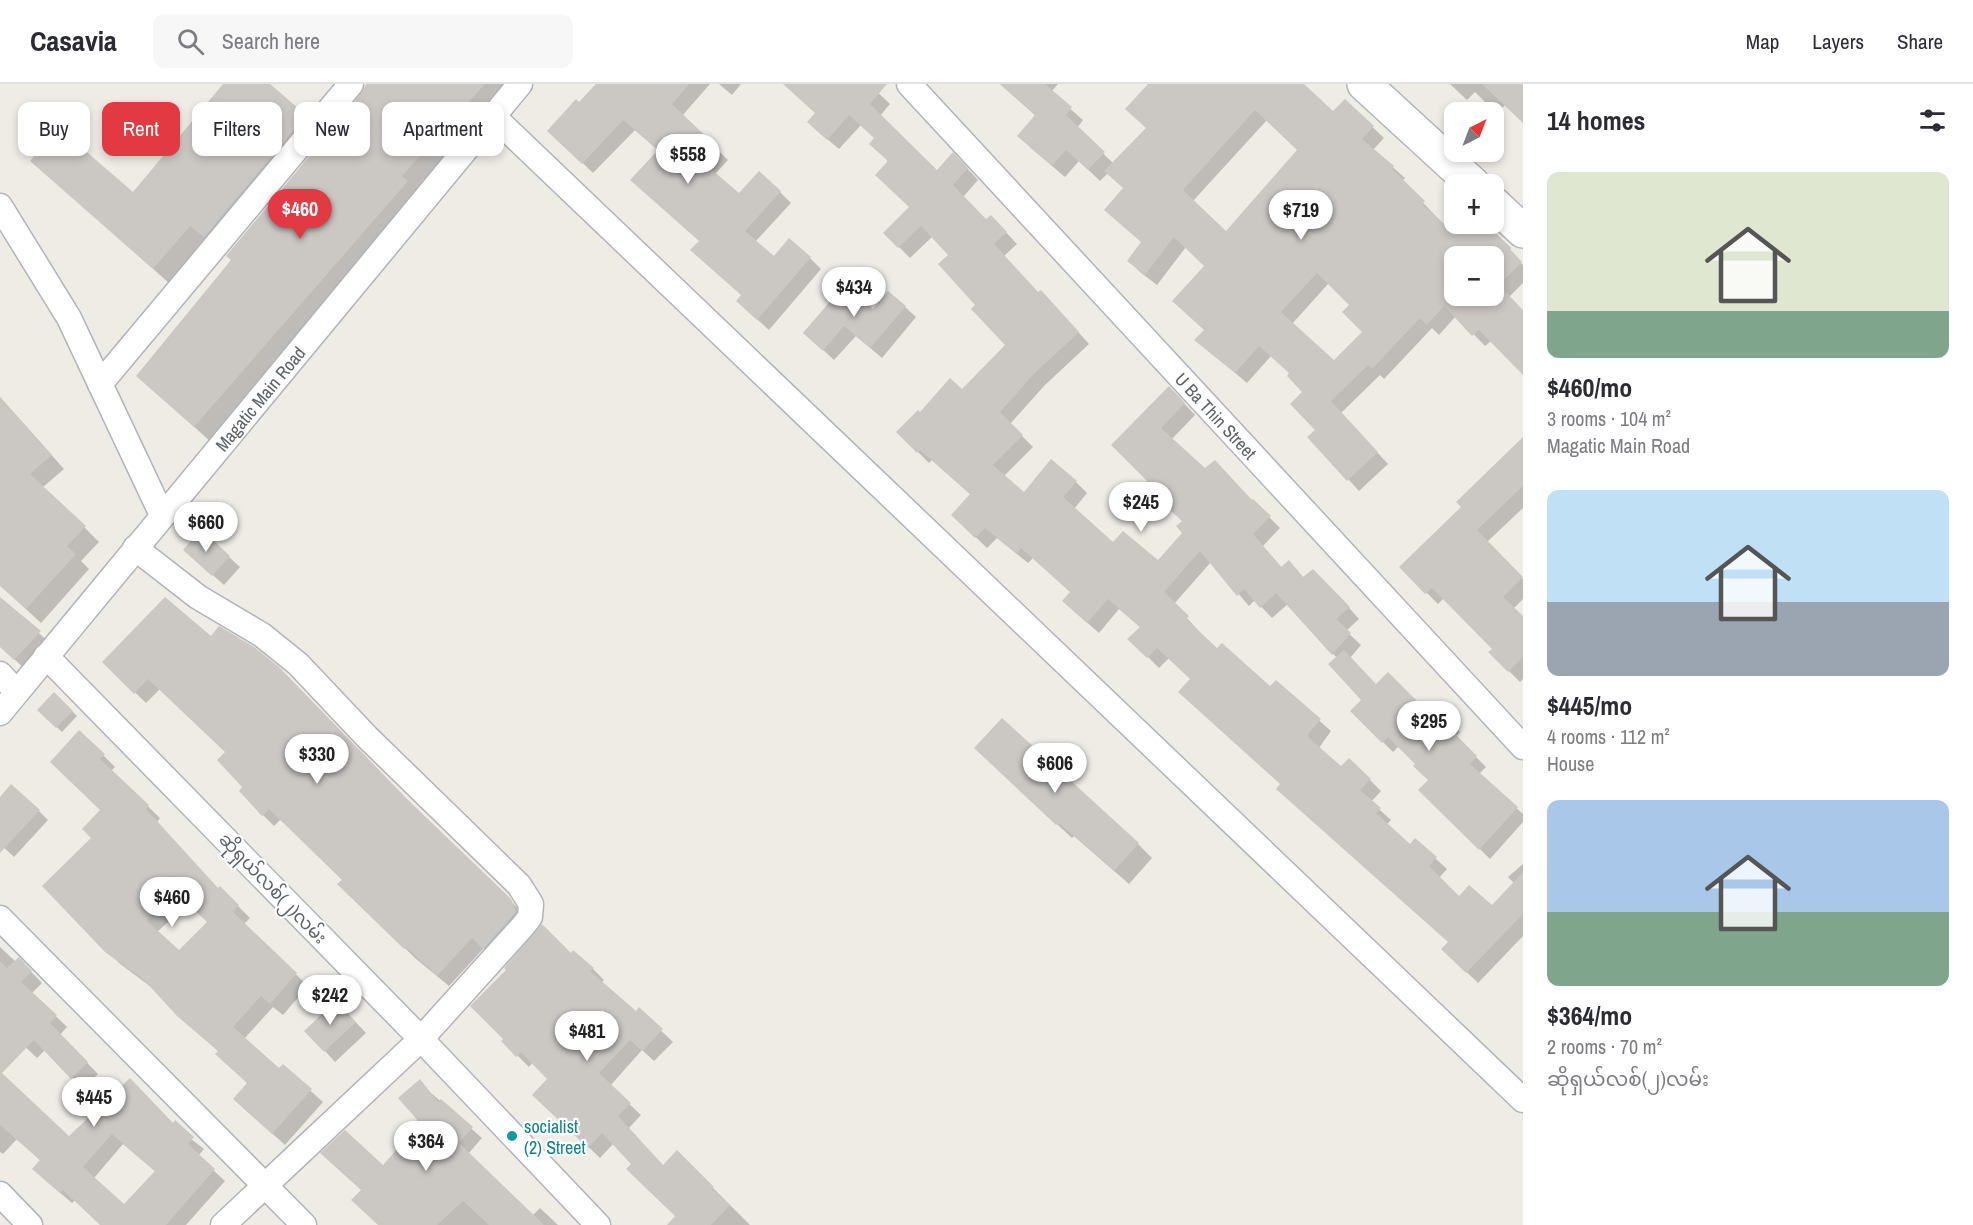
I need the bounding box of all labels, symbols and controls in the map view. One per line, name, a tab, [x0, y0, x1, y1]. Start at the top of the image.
search box	[153, 14, 573, 68]
text: Casavia	[30, 22, 117, 60]
icon: search	[174, 25, 207, 58]
text: Search here	[222, 26, 320, 56]
text: Map	[1746, 27, 1779, 56]
text: Layers	[1812, 27, 1864, 56]
text: Share	[1897, 27, 1943, 56]
chip: Buy	[18, 102, 90, 156]
chip: Rent	[102, 102, 180, 156]
chip: Filters	[192, 102, 282, 156]
chip: New	[294, 102, 370, 156]
chip: Apartment	[382, 102, 504, 156]
north arrow	[1444, 102, 1504, 162]
map controls	[1444, 102, 1504, 306]
text: 14 homes	[1547, 103, 1645, 138]
icon: filters	[1916, 104, 1949, 137]
pin: $558	[652, 134, 724, 185]
text: $558	[670, 140, 706, 167]
button: +	[1444, 174, 1504, 234]
pin: $460	[264, 189, 336, 240]
pin: $719	[1265, 190, 1337, 241]
text: $460	[282, 195, 318, 222]
text: $719	[1283, 196, 1319, 223]
icon: home	[1694, 211, 1802, 319]
button: −	[1444, 246, 1504, 306]
pin: $434	[818, 267, 890, 318]
text: $434	[836, 273, 872, 300]
street label: Magatic Main Road	[209, 341, 311, 456]
street label: U Ba Thin Street	[1170, 367, 1263, 464]
text: $460/mo	[1547, 370, 1632, 405]
text: 3 rooms · 104 m²	[1547, 405, 1671, 432]
text: Magatic Main Road	[1547, 432, 1690, 459]
pin: $245	[1105, 482, 1177, 533]
text: $245	[1123, 488, 1159, 515]
pin: $660	[170, 502, 242, 553]
text: $660	[188, 508, 224, 535]
icon: home	[1694, 529, 1802, 637]
text: $445/mo	[1547, 688, 1632, 723]
pin: $295	[1393, 701, 1465, 752]
text: $295	[1411, 707, 1447, 734]
text: 4 rooms · 112 m²	[1547, 723, 1670, 750]
pin: $330	[281, 734, 353, 785]
text: $330	[299, 740, 335, 767]
pin: $606	[1019, 743, 1091, 794]
text: $606	[1037, 749, 1073, 776]
text: House	[1547, 750, 1594, 777]
street label: ဆိုရှယ်လစ်(၂)လမ်း	[211, 826, 333, 951]
icon: home	[1694, 839, 1802, 947]
pin: $460	[136, 877, 208, 928]
text: $460	[154, 883, 190, 910]
pin: $242	[294, 975, 366, 1026]
text: $242	[312, 981, 348, 1008]
text: $364/mo	[1547, 998, 1632, 1033]
pin: $481	[551, 1011, 623, 1062]
text: $481	[569, 1017, 605, 1044]
text: 2 rooms · 70 m²	[1547, 1033, 1662, 1060]
text: ဆိုရှယ်လစ်(၂)လမ်း	[1547, 1065, 1709, 1092]
pin: $445	[58, 1077, 130, 1128]
text: $445	[76, 1083, 112, 1110]
place label: socialist (2) Street	[524, 1114, 586, 1160]
pin: $364	[390, 1121, 462, 1172]
text: $364	[408, 1127, 444, 1154]
marker: socialist (2) Street	[505, 1129, 519, 1143]

